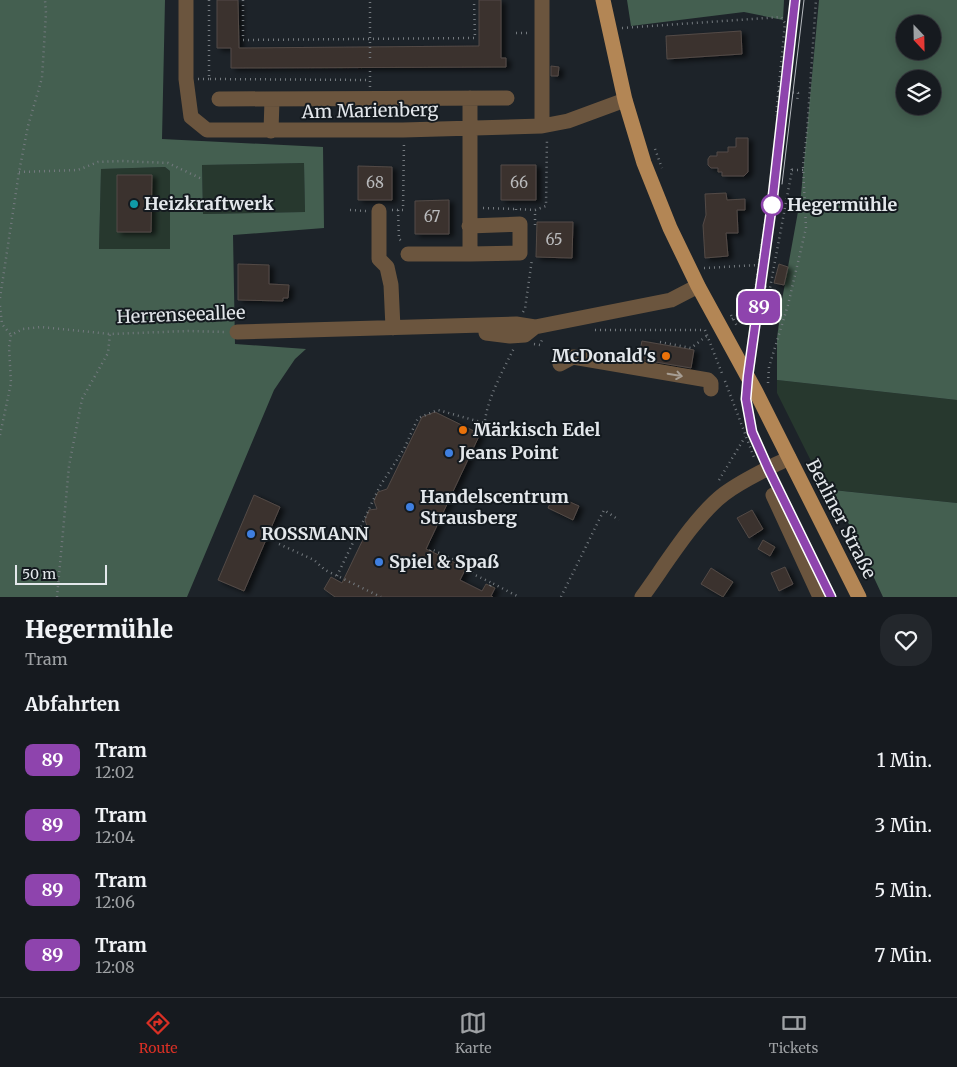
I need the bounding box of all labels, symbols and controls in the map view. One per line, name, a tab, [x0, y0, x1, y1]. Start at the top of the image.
north arrow	[896, 15, 941, 60]
map controls	[896, 15, 941, 115]
button: layers	[896, 70, 941, 115]
street label: Am Marienberg	[301, 98, 439, 123]
house number: 68	[366, 173, 384, 192]
house number: 66	[510, 173, 528, 192]
place label: Heizkraftwerk	[144, 192, 274, 215]
place label: Hegermühle	[787, 193, 897, 216]
marker: Hegermühle	[761, 194, 783, 216]
marker: Heizkraftwerk	[128, 198, 140, 210]
house number: 67	[424, 207, 441, 226]
house number: 65	[545, 230, 563, 249]
line badge: 89	[736, 291, 782, 323]
text: 89	[748, 295, 770, 318]
street label: Herrenseeallee	[116, 301, 246, 328]
place label: McDonald's	[552, 344, 656, 367]
marker: McDonald's	[660, 350, 672, 362]
one-way arrow	[667, 370, 683, 380]
place label: Märkisch Edel	[473, 418, 601, 441]
marker: Märkisch Edel	[457, 424, 469, 436]
place label: Jeans Point	[458, 441, 560, 464]
marker: Jeans Point	[443, 447, 455, 459]
street label: Berliner Straße	[801, 455, 881, 582]
place label: Handelscentrum Strausberg	[420, 485, 569, 529]
marker: Handelscentrum Strausberg	[404, 501, 416, 513]
place label: ROSSMANN	[261, 522, 369, 545]
marker: ROSSMANN	[245, 528, 257, 540]
place label: Spiel & Spaß	[389, 550, 499, 573]
marker: Spiel & Spaß	[373, 556, 385, 568]
scale bar	[15, 562, 108, 585]
text: 50 m	[22, 565, 56, 583]
text: Hegermühle	[25, 614, 173, 645]
button: heart	[880, 614, 932, 666]
text: Tram	[25, 649, 68, 669]
text: Abfahrten	[25, 692, 120, 716]
text: Tram	[95, 738, 147, 762]
text: 89	[42, 748, 63, 771]
text: 1 Min.	[877, 748, 932, 772]
text: 12:02	[95, 762, 134, 782]
text: Tram	[95, 803, 147, 827]
text: 89	[42, 813, 63, 836]
text: 3 Min.	[875, 813, 932, 837]
text: 12:04	[95, 827, 135, 847]
text: Tram	[95, 868, 147, 892]
text: 89	[42, 878, 63, 901]
text: 5 Min.	[874, 878, 932, 902]
text: 12:06	[95, 892, 135, 912]
text: Tram	[95, 933, 147, 957]
text: 89	[42, 943, 63, 966]
text: 7 Min.	[875, 943, 932, 967]
text: 12:08	[95, 957, 135, 977]
tab: Route	[139, 1009, 178, 1057]
tab: Karte	[455, 1009, 491, 1057]
tab: Tickets	[769, 1009, 818, 1057]

